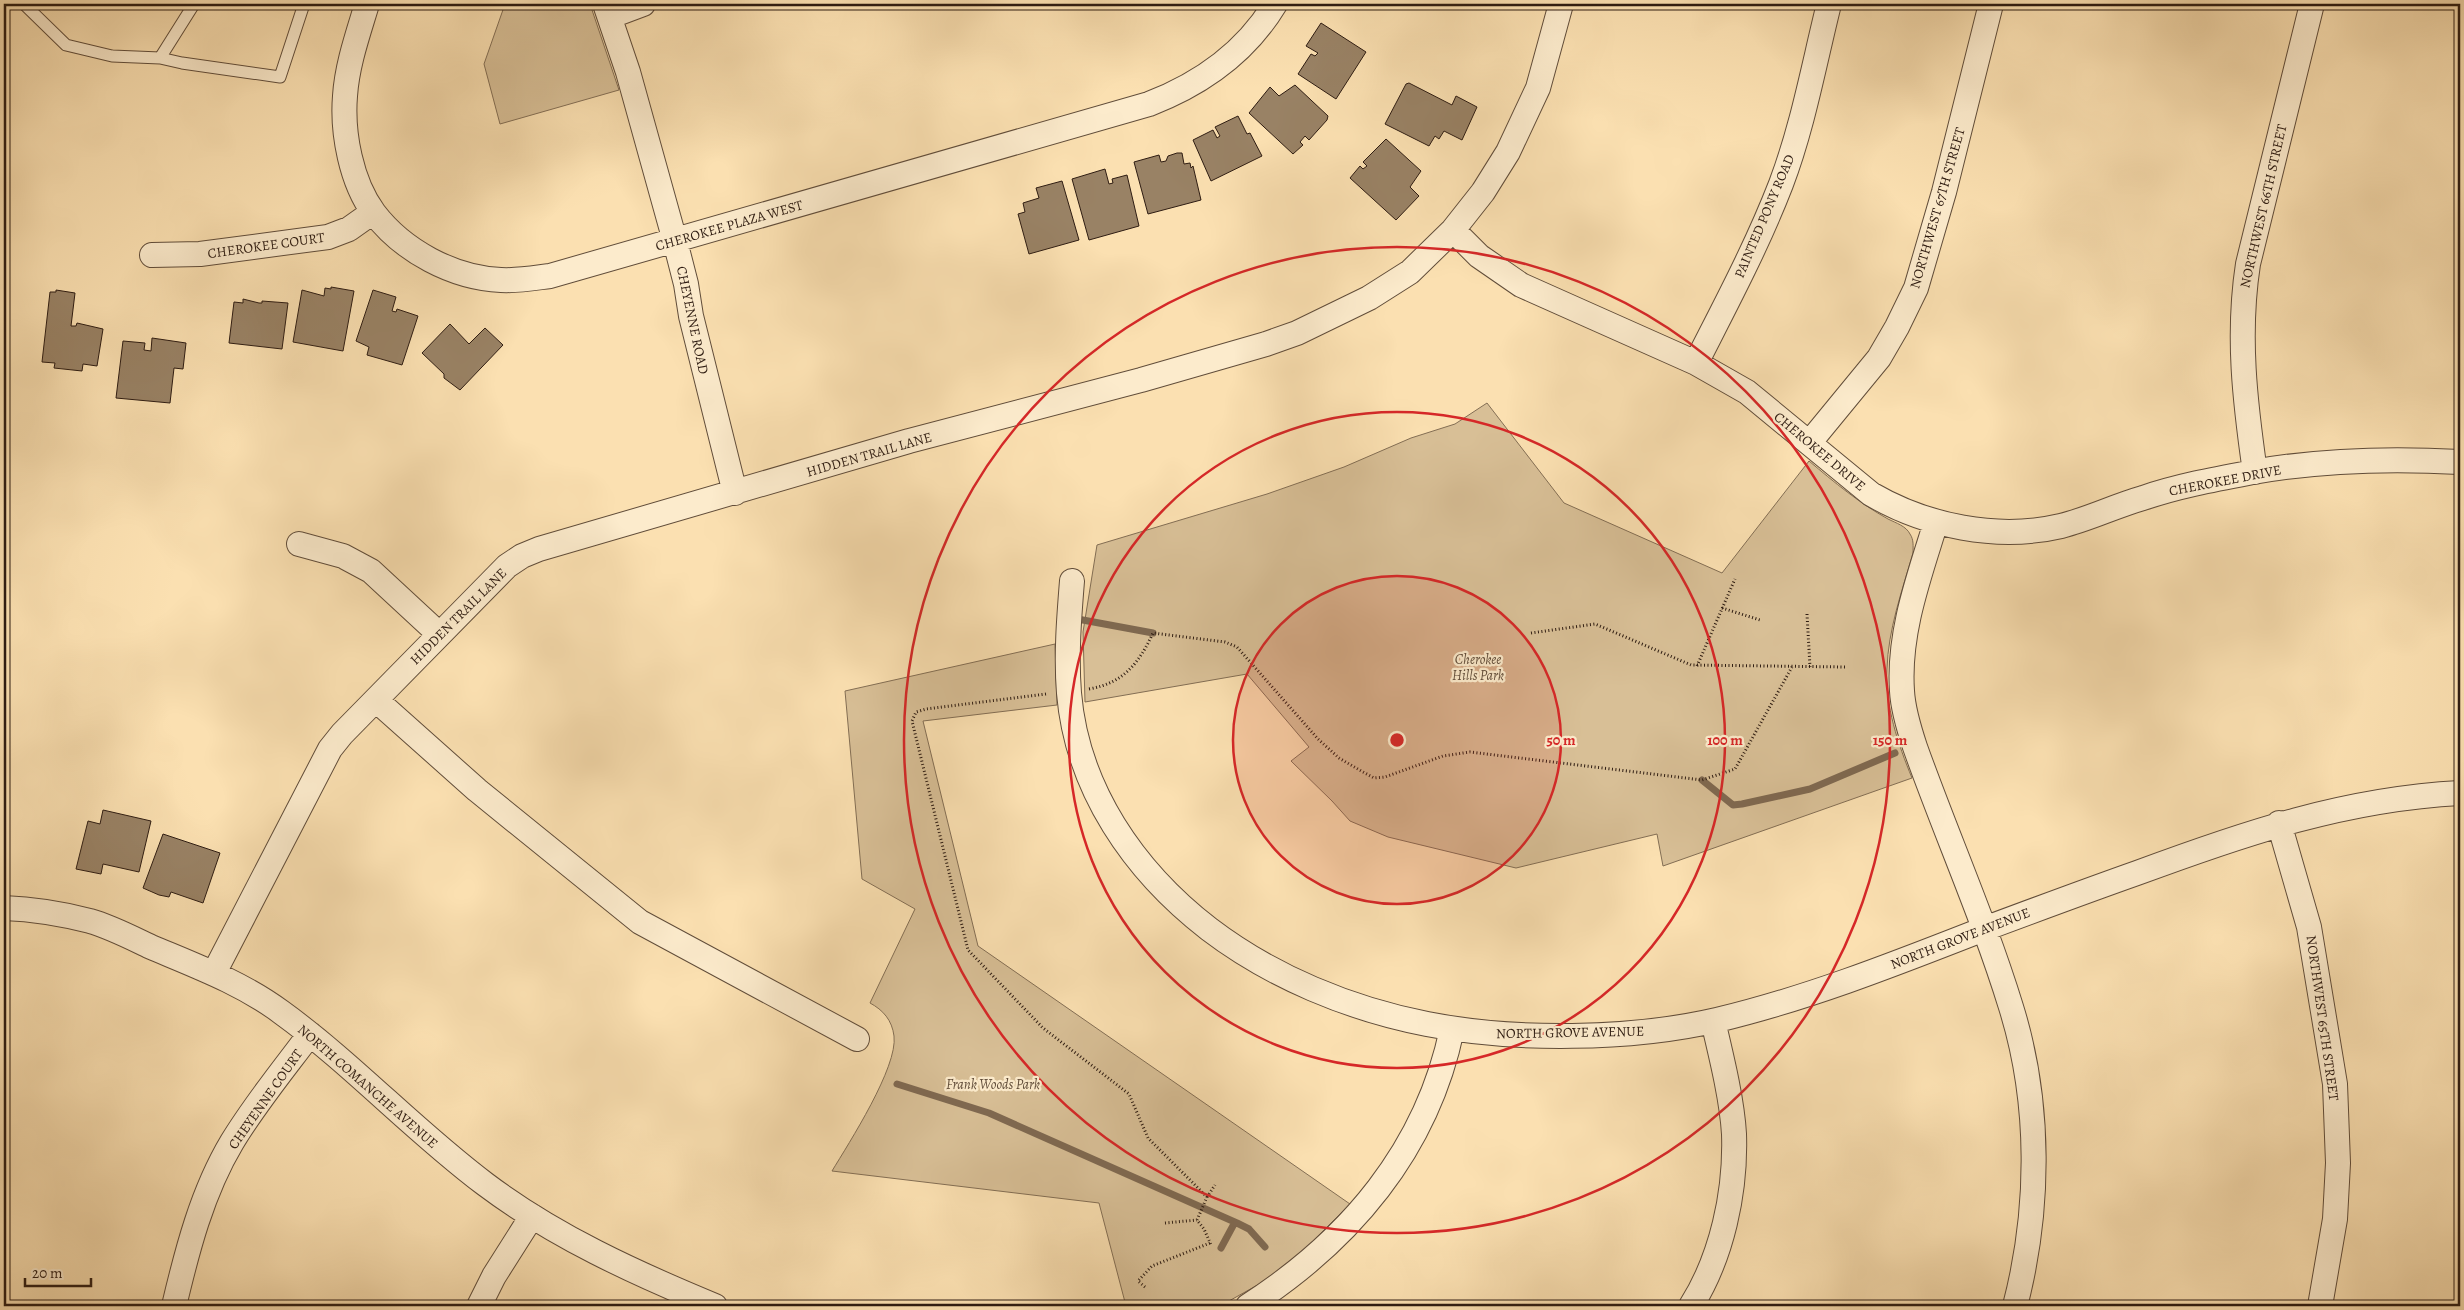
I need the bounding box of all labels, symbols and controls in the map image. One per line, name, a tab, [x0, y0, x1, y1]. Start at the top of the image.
street label: NORTHWEST 66TH STREET	[2235, 122, 2292, 290]
street label: NORTHWEST 67TH STREET	[1905, 125, 1970, 291]
street label: PAINTED PONY ROAD	[1730, 151, 1799, 281]
street label: CHEROKEE PLAZA WEST	[653, 195, 805, 256]
street label: CHEROKEE COURT	[206, 228, 326, 263]
street label: CHEYENNE ROAD	[672, 264, 713, 376]
street label: CHEROKEE DRIVE	[1770, 407, 1869, 495]
street label: HIDDEN TRAIL LANE	[804, 427, 934, 481]
street label: CHEROKEE DRIVE	[2167, 460, 2283, 501]
street label: HIDDEN TRAIL LANE	[406, 564, 511, 669]
park label: Cherokee Hills Park	[1452, 650, 1504, 685]
text: 50 m	[1546, 730, 1576, 750]
text: 100 m	[1707, 730, 1743, 750]
text: 150 m	[1873, 730, 1908, 750]
centre of rings	[1388, 731, 1406, 749]
street label: NORTH GROVE AVENUE	[1888, 903, 2033, 974]
street label: NORTHWEST 65TH STREET	[2301, 934, 2344, 1102]
street label: NORTH COMANCHE AVENUE	[293, 1020, 442, 1153]
street label: NORTH GROVE AVENUE	[1496, 1022, 1644, 1043]
street label: CHEYENNE COURT	[224, 1045, 307, 1153]
park label: Frank Woods Park	[946, 1075, 1040, 1094]
scale bar	[25, 1255, 91, 1287]
text: 20 m	[32, 1263, 63, 1283]

